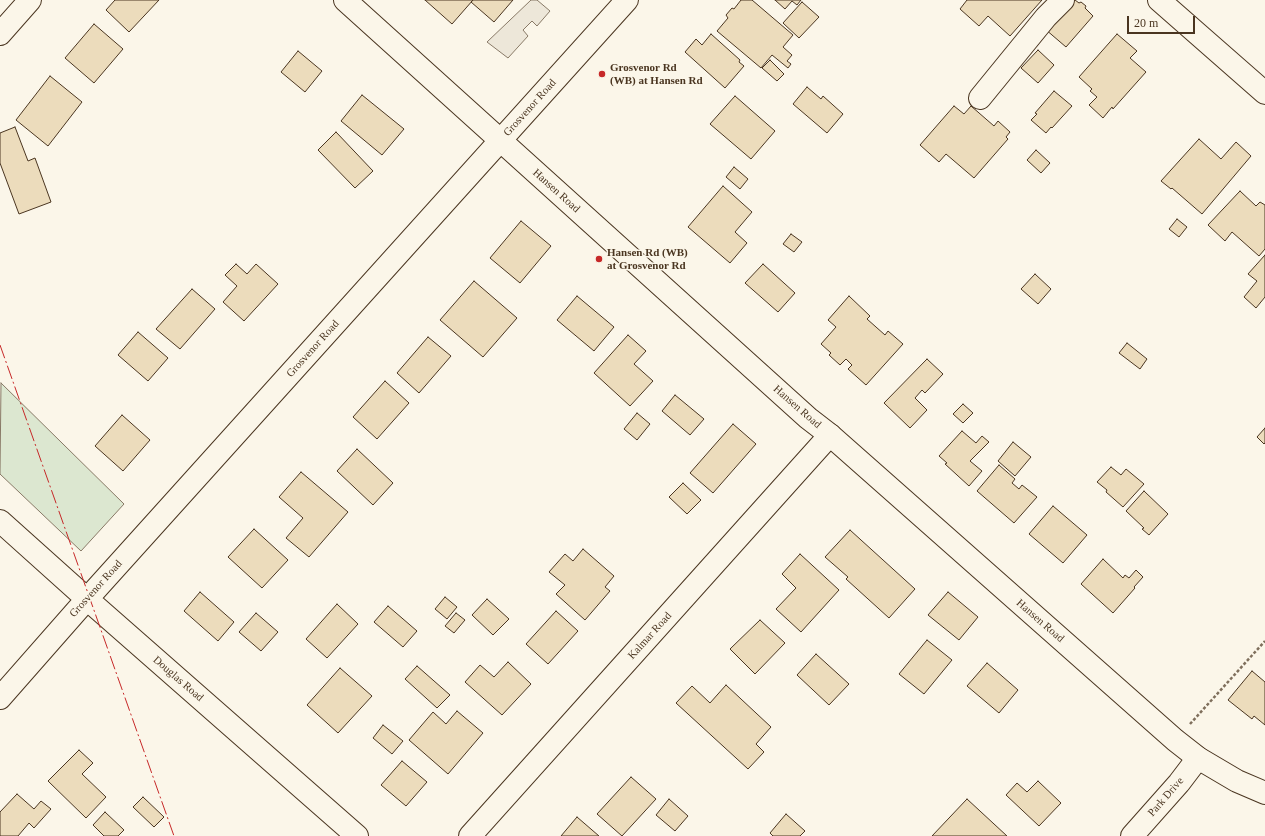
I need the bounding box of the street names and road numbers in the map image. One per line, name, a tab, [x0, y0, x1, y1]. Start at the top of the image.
street label: Grosvenor Road	[501, 77, 559, 139]
street label: Hansen Road	[530, 166, 582, 216]
street label: Grosvenor Road	[284, 318, 342, 380]
street label: Hansen Road	[770, 383, 824, 431]
street label: Grosvenor Road	[67, 558, 125, 620]
street label: Hansen Road	[1013, 597, 1067, 645]
street label: Kalmar Road	[625, 610, 675, 662]
street label: Douglas Road	[150, 653, 206, 705]
street label: Park Drive	[1145, 775, 1187, 819]

